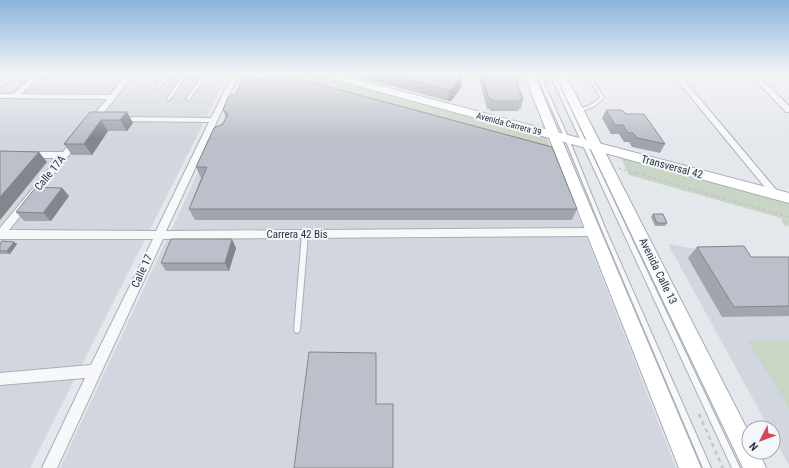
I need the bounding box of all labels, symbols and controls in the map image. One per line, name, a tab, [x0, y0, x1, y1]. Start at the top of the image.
street label: Avenida Carrera 39	[475, 110, 543, 138]
street label: Calle 17A	[32, 152, 68, 193]
street label: Transversal 42	[640, 153, 704, 181]
street label: Carrera 42 Bis	[266, 228, 328, 241]
street label: Avenida Calle 13	[636, 236, 680, 306]
street label: Calle 17	[129, 252, 155, 290]
north arrow	[741, 420, 781, 460]
text: N	[747, 439, 761, 453]

